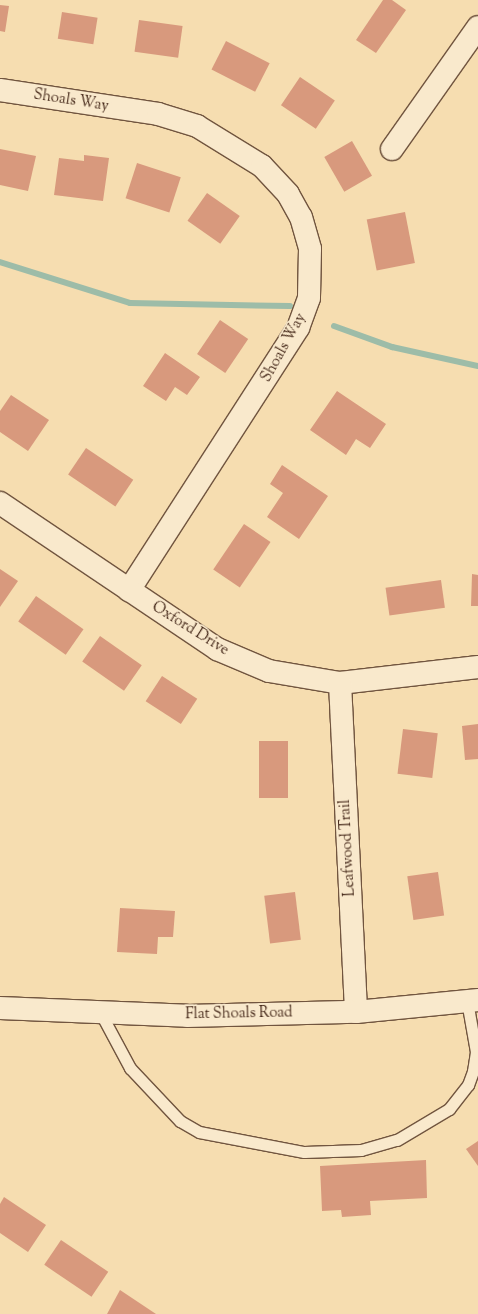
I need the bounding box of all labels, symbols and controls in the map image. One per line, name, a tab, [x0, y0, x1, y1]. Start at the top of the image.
street label: Shoals Way	[32, 86, 110, 116]
street label: Shoals Way	[258, 310, 310, 386]
street label: Oxford Drive	[148, 598, 232, 660]
street label: Leafwood Trail	[336, 799, 360, 897]
street label: Flat Shoals Road	[185, 1004, 293, 1024]

